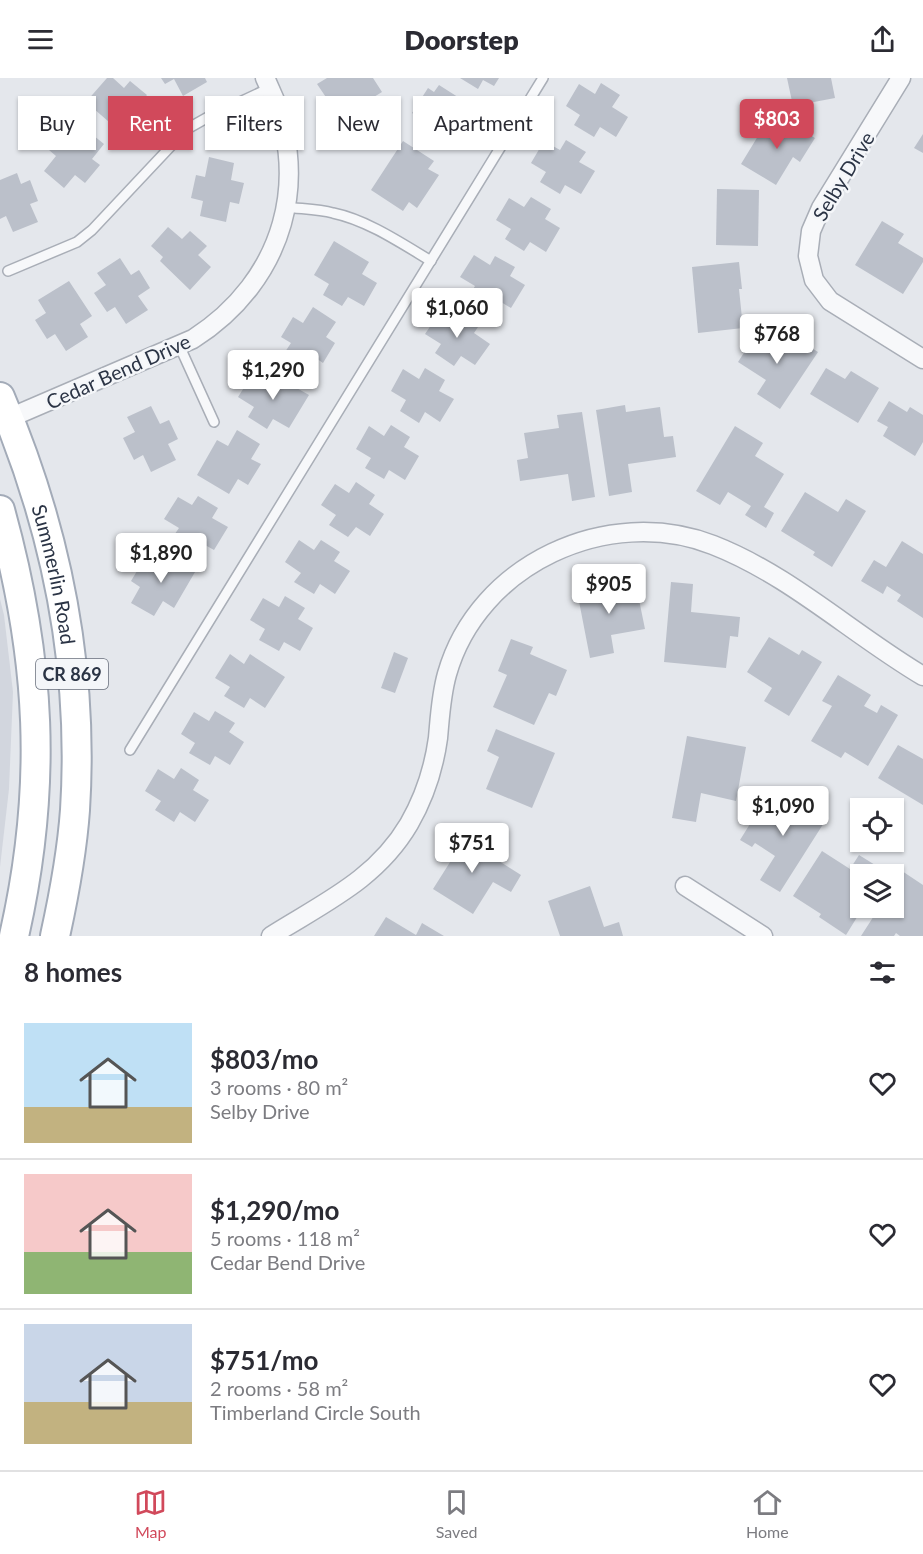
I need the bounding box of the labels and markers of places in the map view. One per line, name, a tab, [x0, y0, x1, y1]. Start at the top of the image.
pin: $803	[741, 99, 813, 150]
pin: $1,060	[408, 288, 506, 339]
pin: $768	[741, 314, 813, 365]
pin: $1,290	[224, 350, 322, 401]
pin: $1,890	[112, 533, 210, 584]
pin: $905	[573, 564, 645, 615]
pin: $1,090	[734, 786, 832, 837]
pin: $751	[436, 823, 508, 874]

